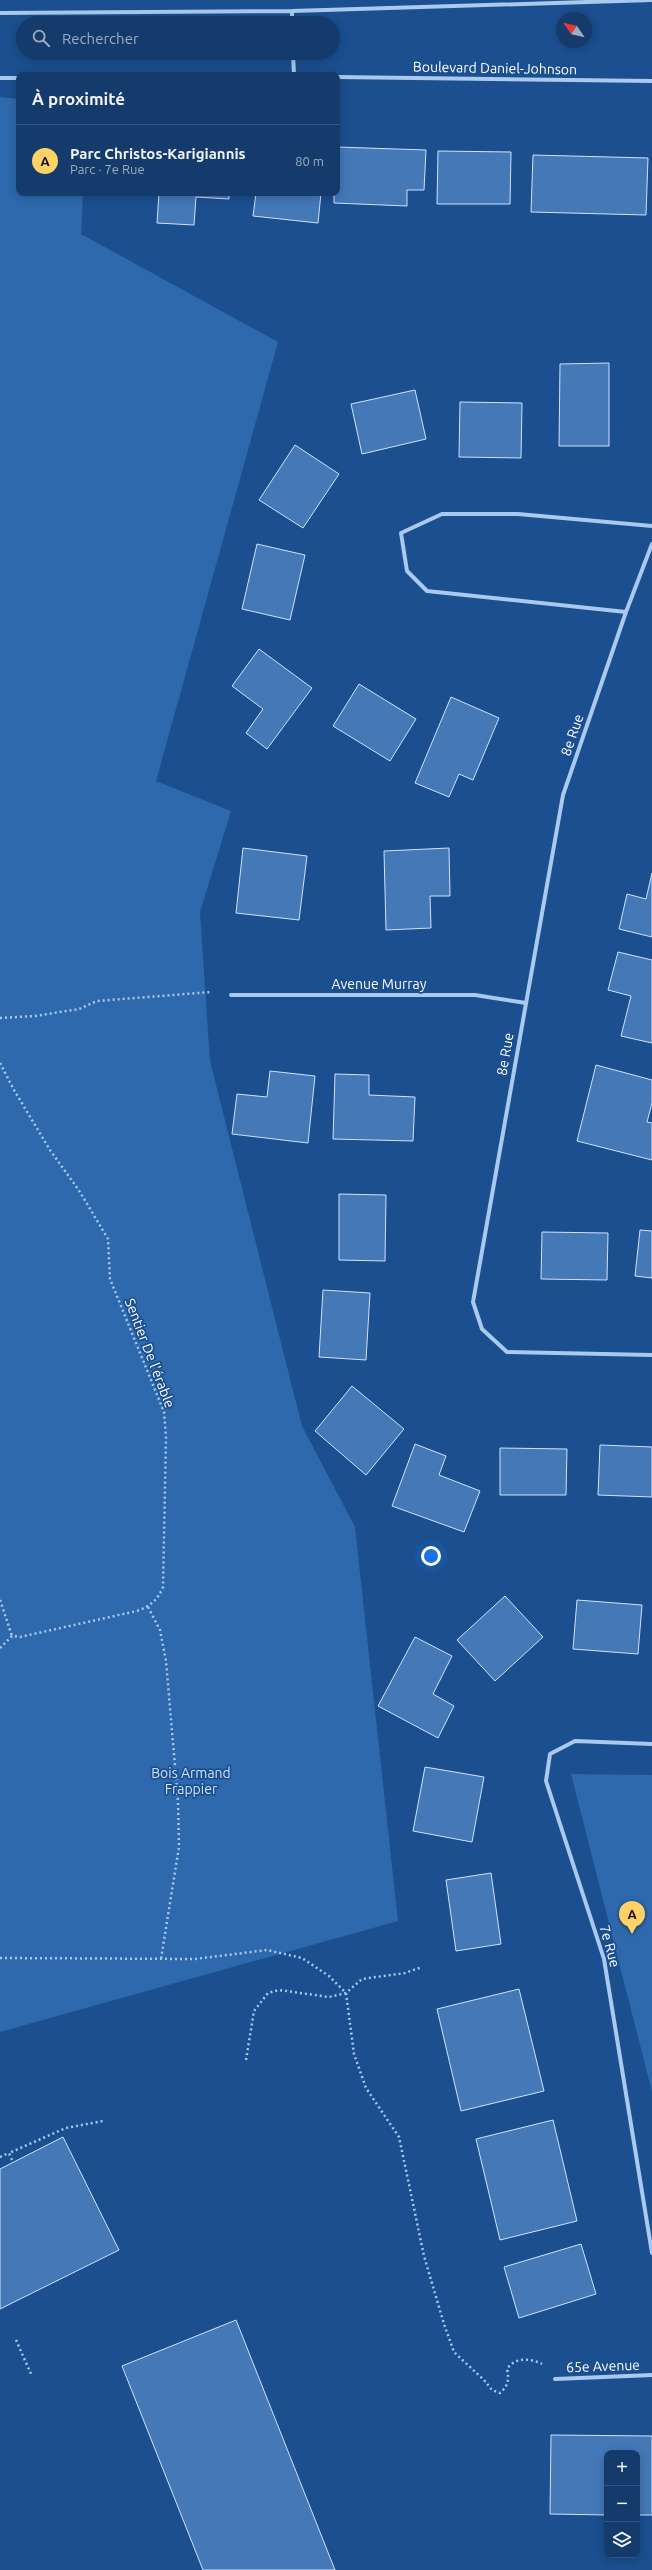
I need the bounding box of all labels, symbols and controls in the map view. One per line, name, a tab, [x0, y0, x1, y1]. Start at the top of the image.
north arrow	[556, 12, 592, 48]
search box	[16, 16, 340, 60]
icon: search	[30, 27, 52, 49]
text: Rechercher	[62, 30, 139, 47]
street label: Boulevard Daniel-Johnson	[413, 59, 577, 77]
text: À proximité	[32, 89, 125, 108]
text: Parc Christos-Karigiannis	[70, 145, 246, 162]
text: A	[40, 154, 50, 168]
text: 80 m	[295, 154, 324, 168]
text: Parc · 7e Rue	[70, 162, 145, 176]
street label: 8e Rue	[557, 712, 587, 758]
street label: Avenue Murray	[331, 976, 427, 992]
street label: 8e Rue	[493, 1031, 517, 1077]
street label: Sentier De l'érable	[122, 1296, 178, 1410]
your location	[421, 1546, 441, 1566]
park label: Bois Armand Frappier	[151, 1765, 231, 1797]
pin: A	[619, 1901, 645, 1934]
street label: 7e Rue	[597, 1923, 623, 1969]
street label: 65e Avenue	[566, 2357, 640, 2375]
map controls	[604, 2450, 640, 2558]
button: +	[604, 2450, 640, 2486]
button: −	[604, 2486, 640, 2522]
button: layers	[604, 2522, 640, 2558]

